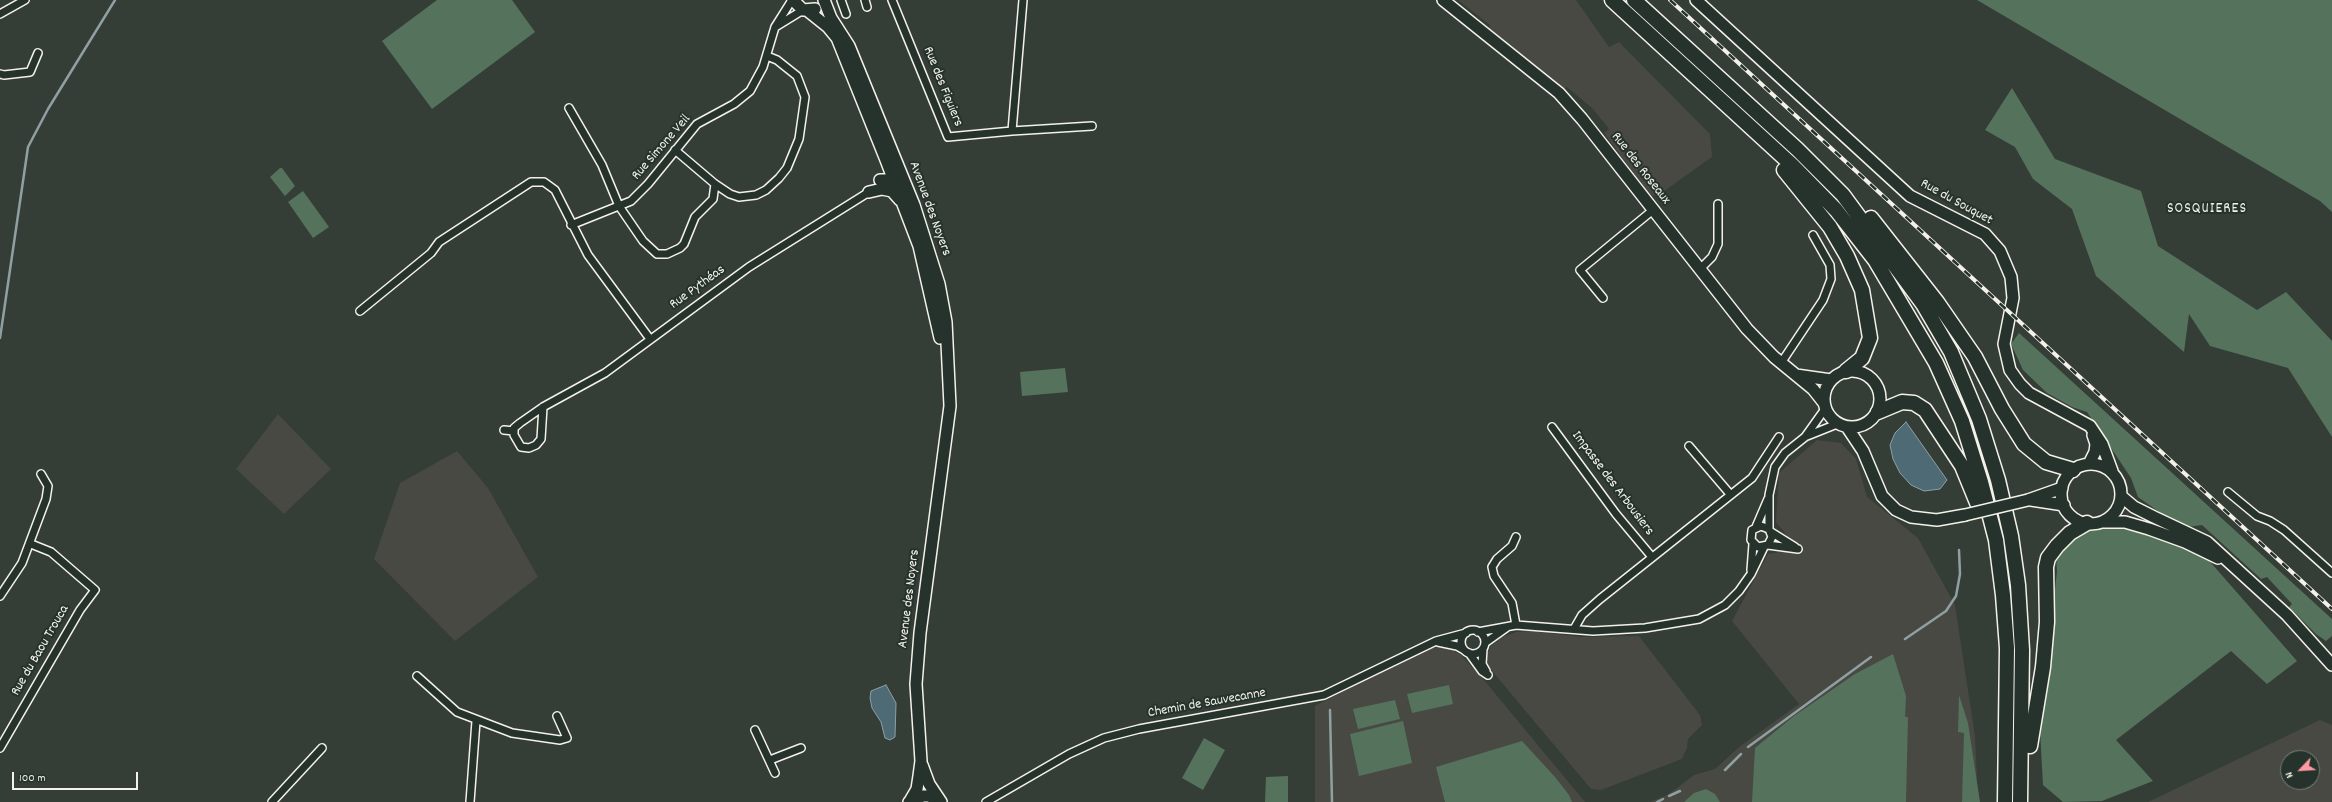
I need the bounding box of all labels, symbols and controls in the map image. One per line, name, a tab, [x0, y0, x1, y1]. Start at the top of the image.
street label: Rue des Figuiers	[918, 45, 966, 129]
street label: Rue Simone Veil	[629, 112, 695, 184]
street label: Rue des Roseaux	[1607, 130, 1673, 208]
street label: Avenue des Noyers	[904, 159, 954, 259]
street label: Rue du Souquet	[1917, 176, 1995, 230]
district label: SOSQUIERES	[2167, 201, 2247, 219]
street label: Rue Pythéas	[667, 262, 729, 314]
street label: Impasse des Arbousiers	[1567, 428, 1657, 540]
street label: Avenue des Noyers	[896, 549, 924, 649]
street label: Rue du Baou Trouca	[8, 603, 74, 699]
street label: Chemin de Sauvecanne	[1147, 685, 1267, 723]
north arrow	[2280, 750, 2320, 790]
scale bar	[14, 764, 140, 790]
text: N	[2282, 769, 2298, 780]
text: 100 m	[19, 770, 46, 787]

